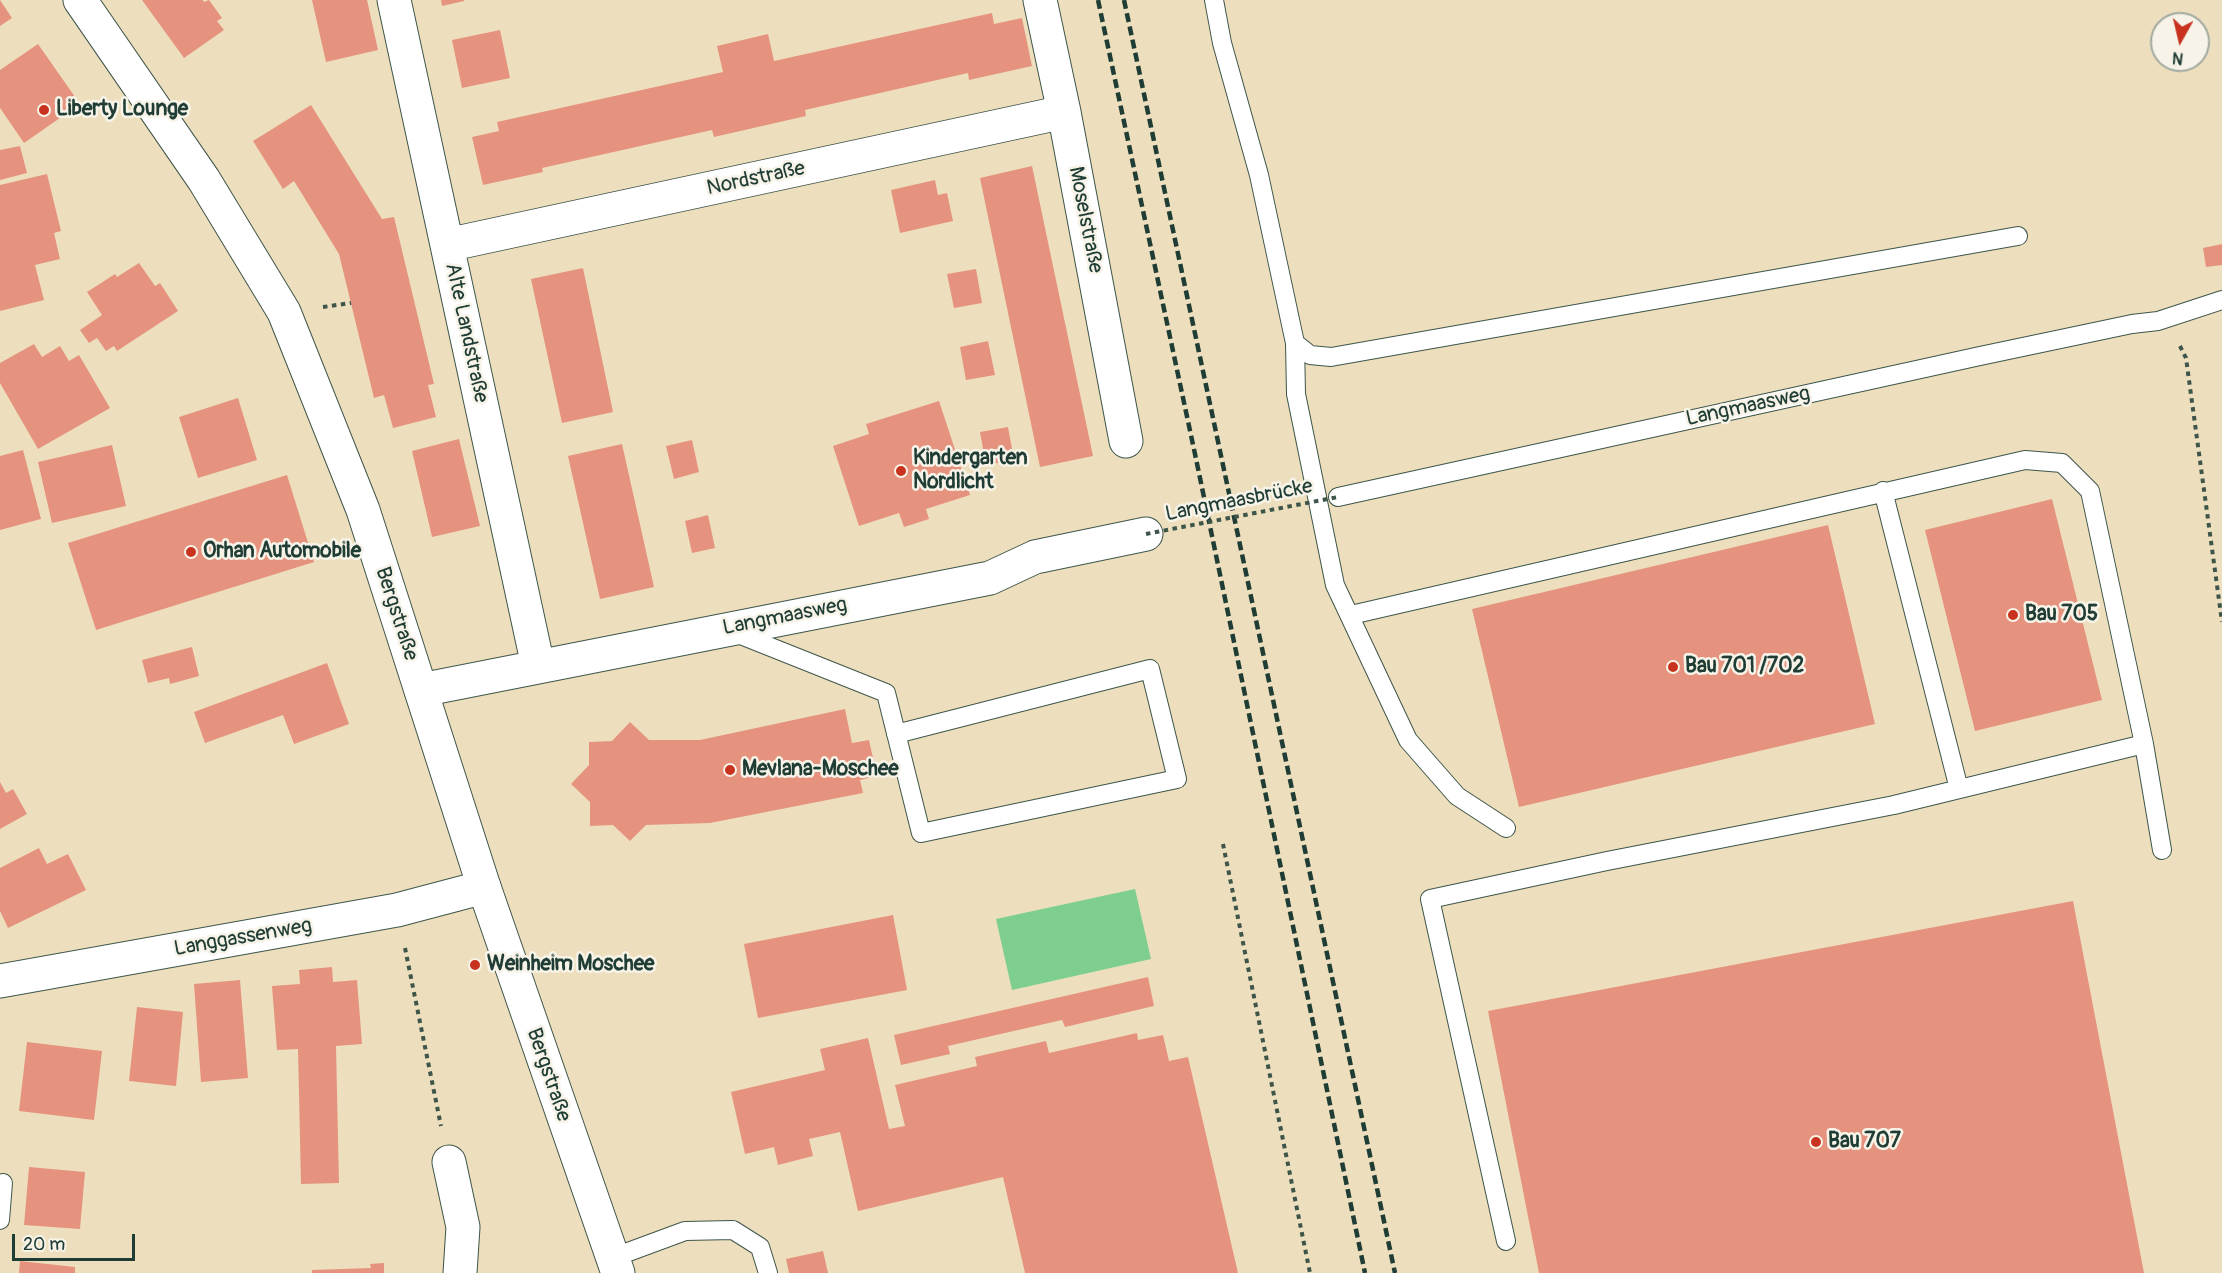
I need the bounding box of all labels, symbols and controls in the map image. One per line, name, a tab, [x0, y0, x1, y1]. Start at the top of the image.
north arrow	[2150, 12, 2210, 72]
text: N	[2171, 47, 2185, 69]
place label: Liberty Lounge	[56, 97, 188, 123]
marker: Liberty Lounge	[37, 103, 51, 117]
street label: Nordstraße	[705, 156, 807, 202]
street label: Moselstraße	[1062, 165, 1108, 275]
street label: Alte Landstraße	[439, 261, 493, 405]
street label: Langmaasweg	[1684, 382, 1812, 432]
place label: Kindergarten Nordlicht	[913, 446, 1028, 496]
marker: Kindergarten Nordlicht	[894, 464, 908, 478]
street label: Langmaasbrücke	[1163, 474, 1315, 528]
place label: Orhan Automobile	[203, 539, 361, 565]
marker: Orhan Automobile	[184, 545, 198, 559]
street label: Bergstraße	[369, 564, 423, 664]
street label: Langmaasweg	[721, 593, 849, 641]
place label: Bau 705	[2025, 602, 2098, 628]
marker: Bau 705	[2006, 608, 2020, 622]
place label: Bau 701 /702	[1685, 654, 1804, 680]
marker: Bau 701 /702	[1666, 660, 1680, 674]
place label: Mevlana-Moschee	[742, 757, 899, 783]
marker: Mevlana-Moschee	[723, 763, 737, 777]
street label: Langgassenweg	[172, 913, 314, 963]
place label: Weinheim Moschee	[487, 952, 654, 978]
marker: Weinheim Moschee	[468, 958, 482, 972]
street label: Bergstraße	[520, 1025, 576, 1125]
place label: Bau 707	[1828, 1129, 1901, 1155]
marker: Bau 707	[1809, 1135, 1823, 1149]
scale bar	[15, 1222, 138, 1260]
text: 20 m	[23, 1233, 65, 1256]

